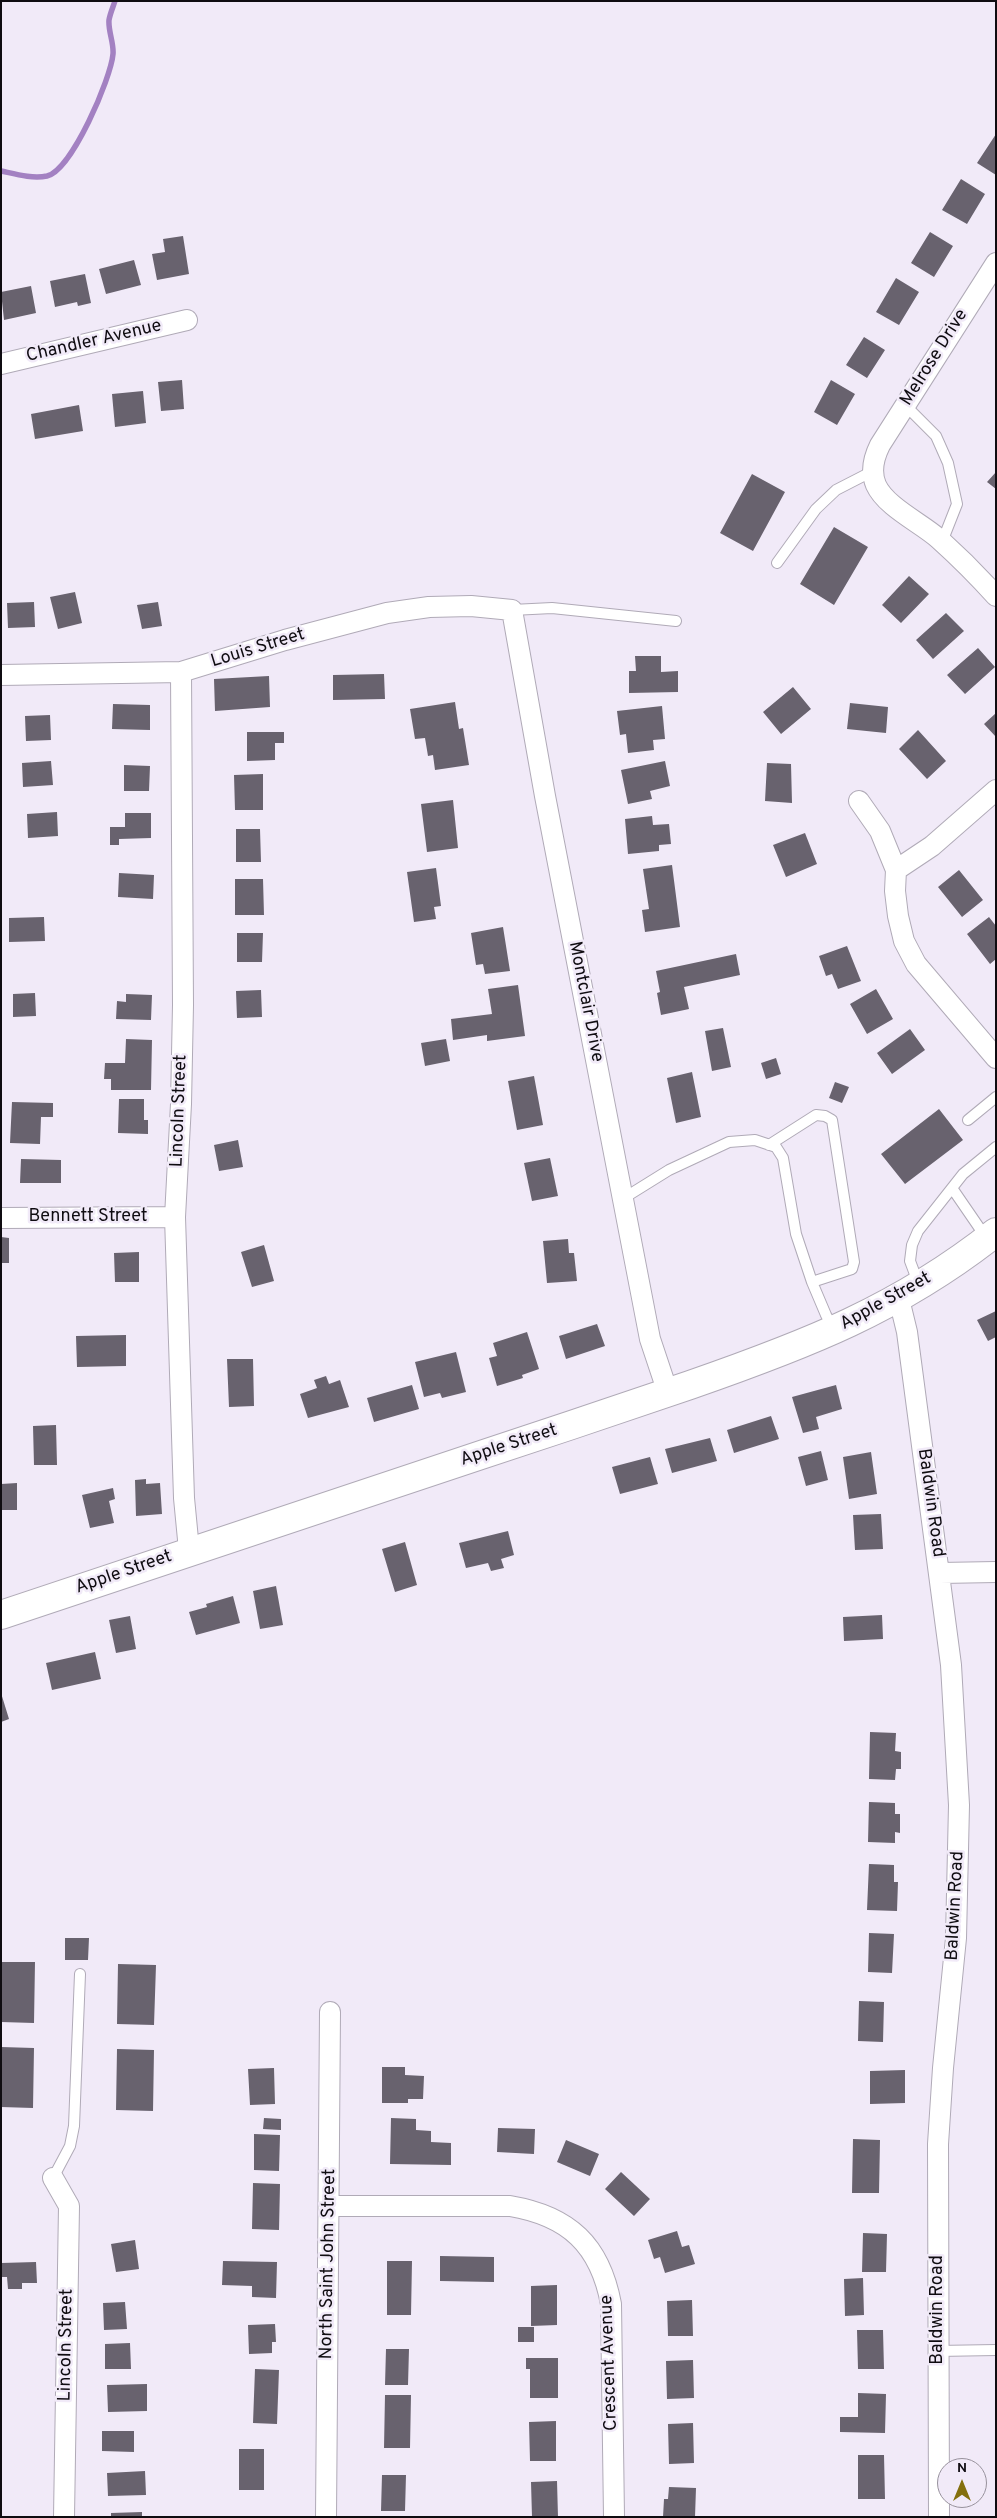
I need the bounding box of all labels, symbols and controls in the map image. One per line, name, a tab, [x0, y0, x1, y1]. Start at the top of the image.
street label: Melrose Drive	[897, 306, 973, 410]
street label: Chandler Avenue	[24, 316, 164, 368]
street label: Louis Street	[208, 624, 308, 674]
street label: Montclair Drive	[563, 940, 607, 1064]
street label: Lincoln Street	[167, 1054, 193, 1168]
street label: Bennett Street	[28, 1206, 148, 1228]
street label: Apple Street	[837, 1268, 935, 1336]
street label: Apple Street	[458, 1420, 560, 1472]
street label: Baldwin Road	[912, 1447, 948, 1559]
street label: Apple Street	[73, 1546, 175, 1600]
street label: Baldwin Road	[942, 1851, 970, 1961]
street label: North Saint John Street	[317, 2168, 341, 2360]
street label: Baldwin Road	[927, 2255, 949, 2365]
street label: Lincoln Street	[55, 2288, 79, 2402]
street label: Crescent Avenue	[597, 2295, 623, 2431]
north arrow	[937, 2458, 987, 2508]
text: N	[957, 2460, 967, 2477]

